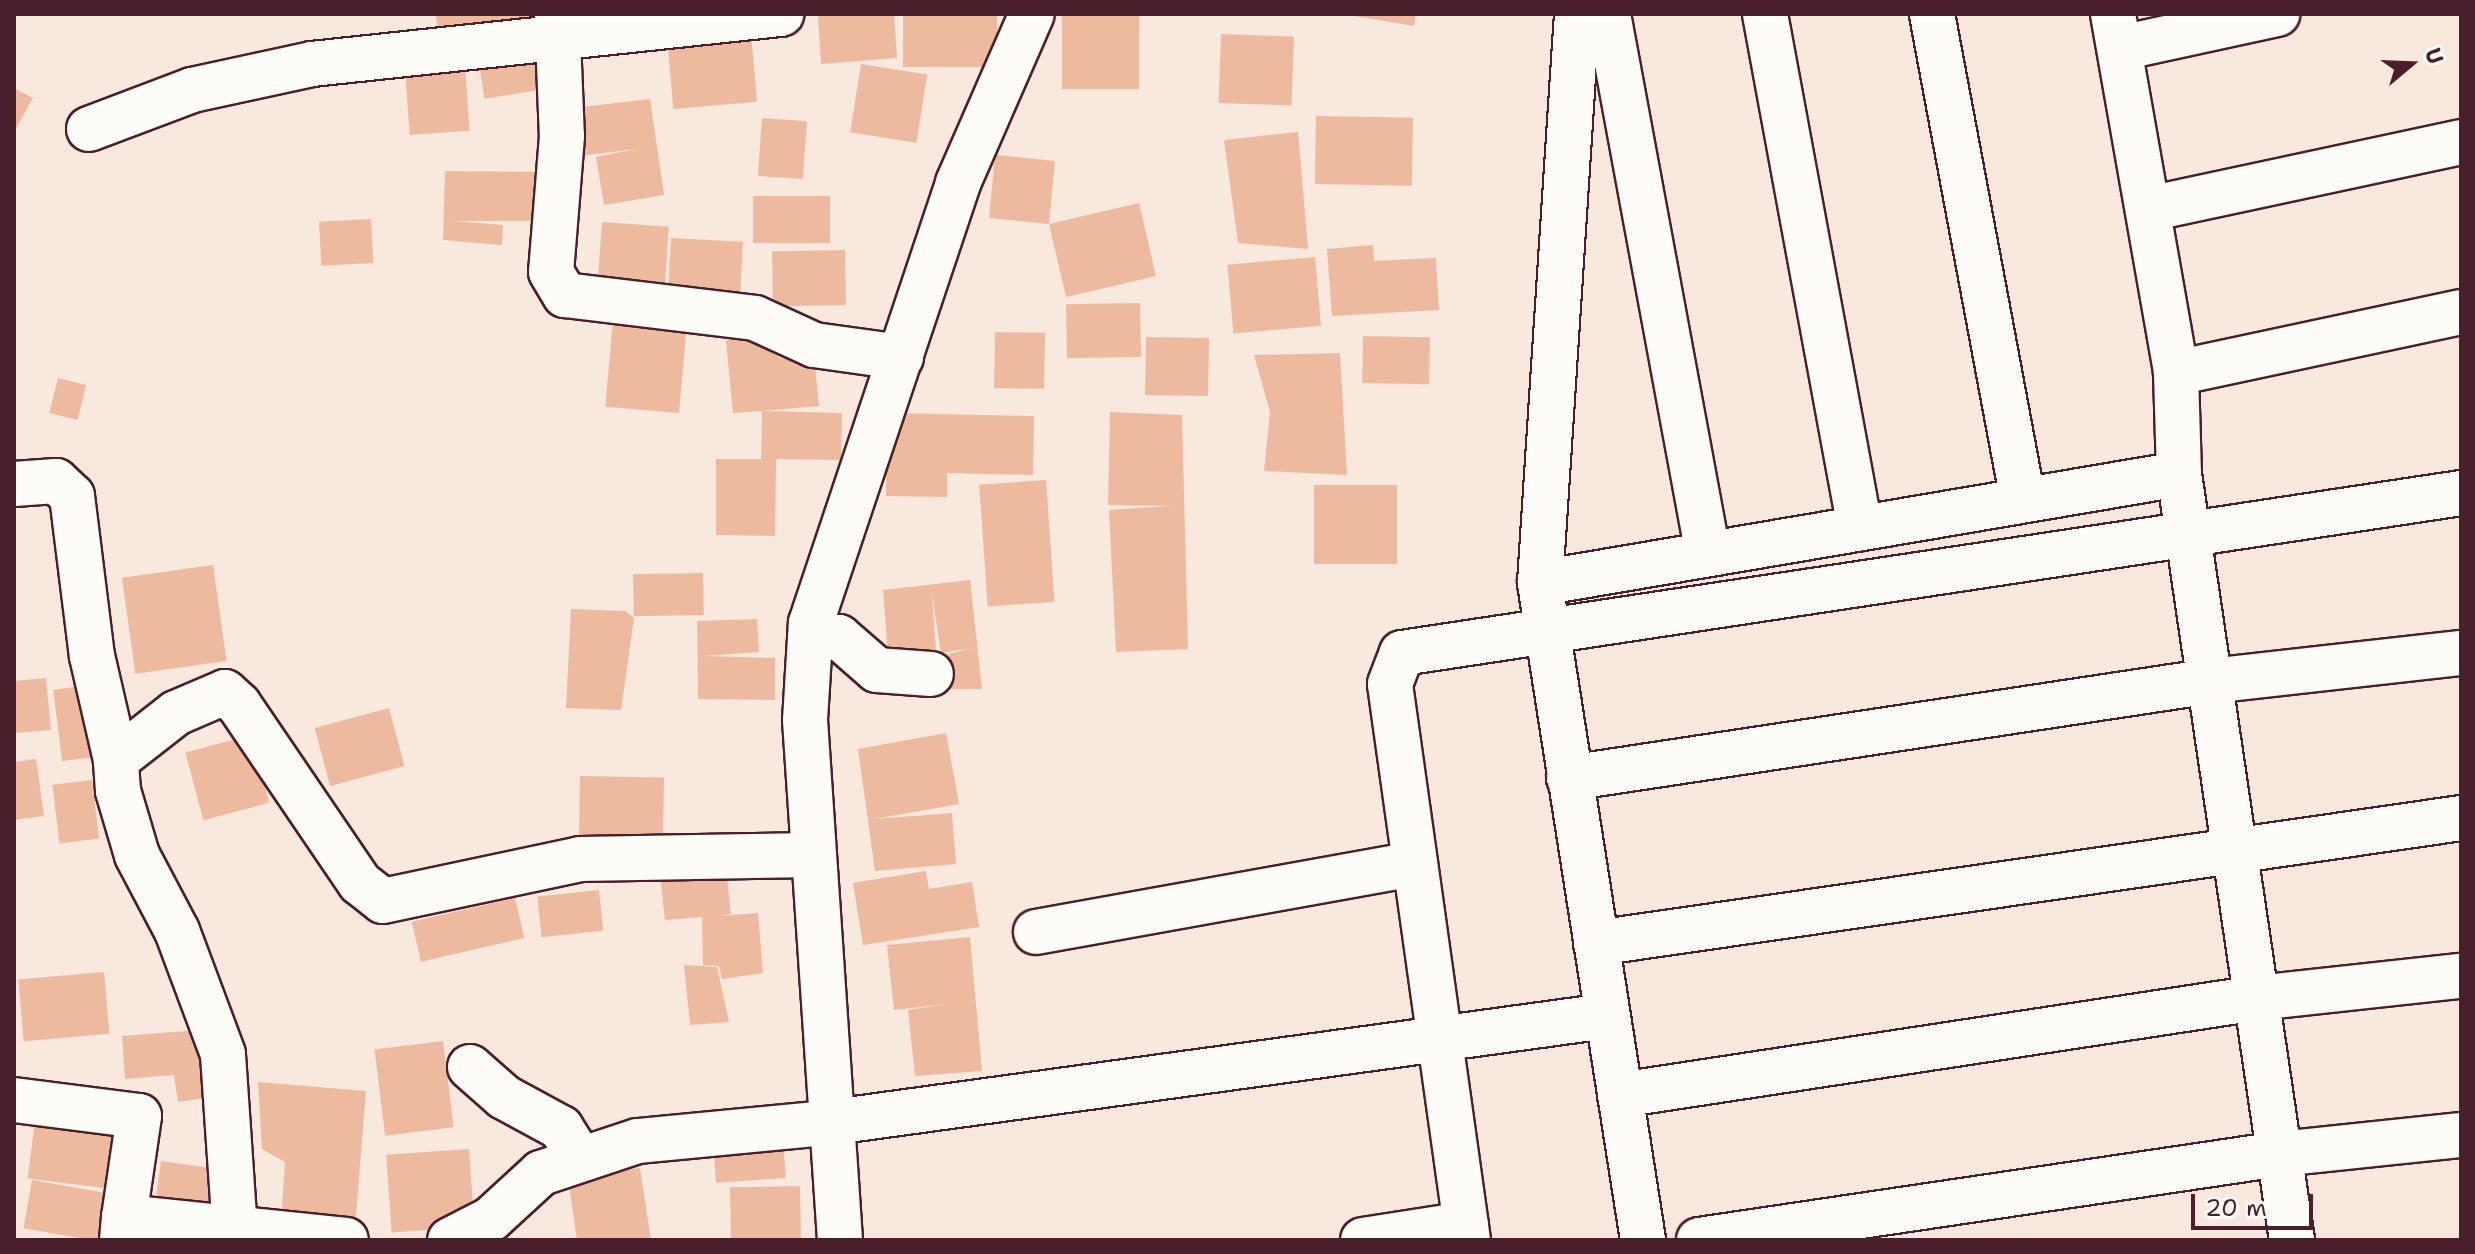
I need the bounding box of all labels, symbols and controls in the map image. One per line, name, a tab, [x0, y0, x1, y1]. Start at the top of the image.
north arrow	[2371, 24, 2451, 104]
text: U	[2418, 44, 2450, 68]
scale bar	[2195, 1178, 2317, 1228]
text: 20 m	[2205, 1192, 2267, 1224]

